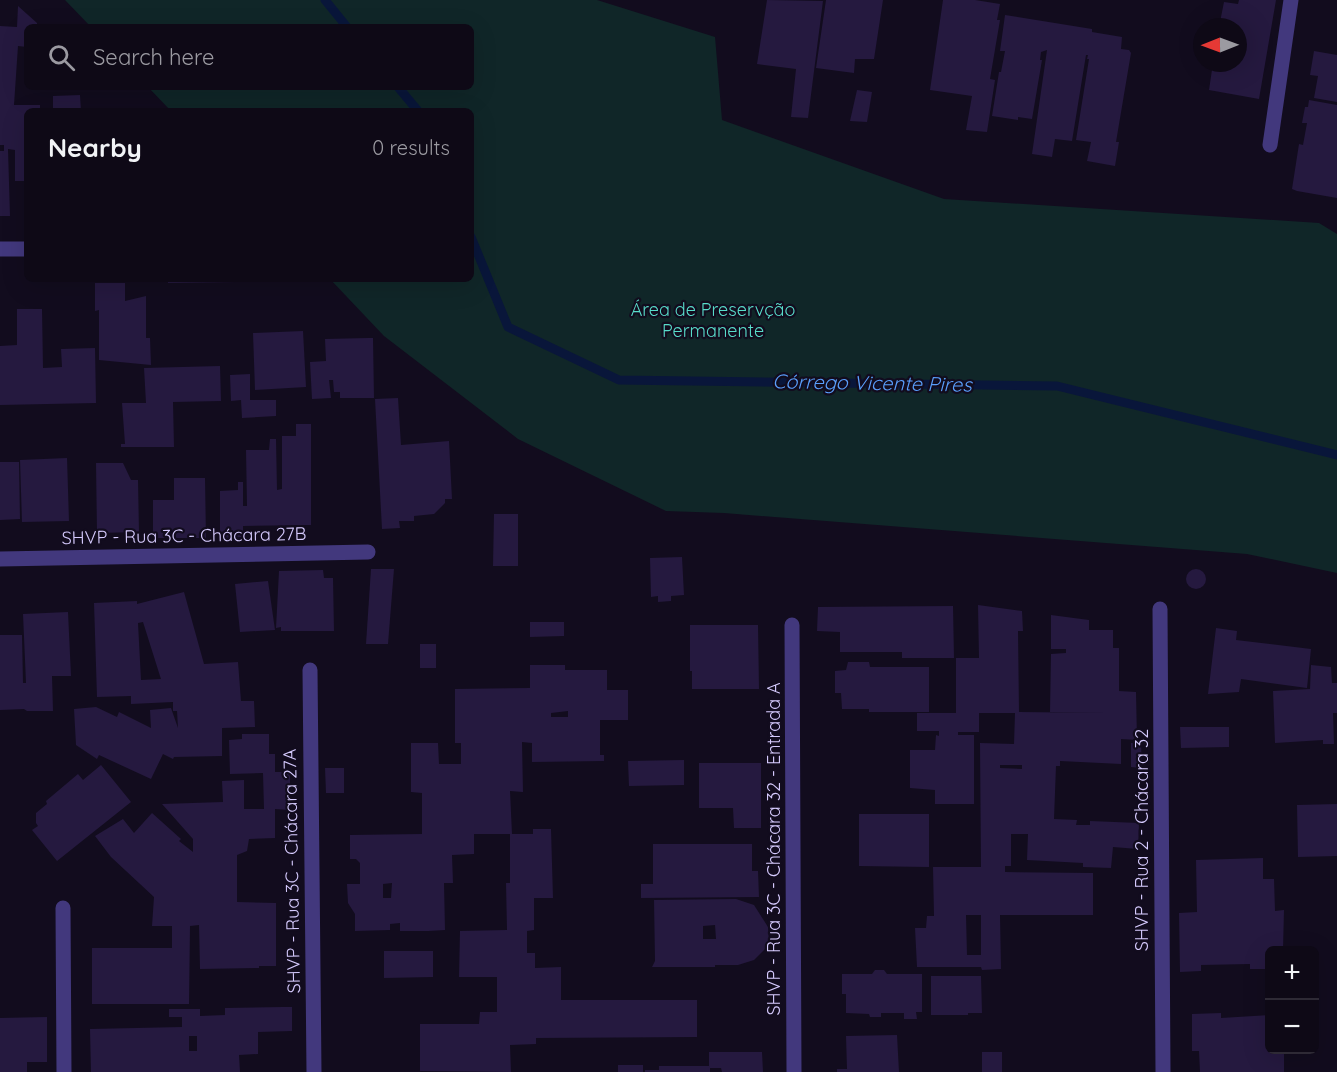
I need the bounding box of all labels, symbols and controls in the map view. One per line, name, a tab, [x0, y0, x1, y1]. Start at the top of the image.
north arrow	[1193, 18, 1247, 72]
search box	[24, 24, 474, 90]
icon: search	[45, 41, 78, 74]
text: Search here	[93, 43, 214, 71]
text: Nearby	[48, 131, 142, 164]
text: 0 results	[372, 135, 450, 160]
park label: Área de Preservção Permanente	[631, 298, 795, 342]
water label: Córrego Vicente Pires	[772, 368, 973, 397]
street label: SHVP - Rua 3C - Chácara 27B	[61, 522, 307, 549]
street label: SHVP - Rua 3C - Chácara 32 - Entrada A	[762, 682, 785, 1016]
street label: SHVP - Rua 2 - Chácara 32	[1130, 729, 1153, 951]
street label: SHVP - Rua 3C - Chácara 27A	[278, 748, 305, 994]
map controls	[1265, 946, 1319, 1054]
button: +	[1265, 946, 1319, 1000]
button: −	[1265, 1000, 1319, 1054]

